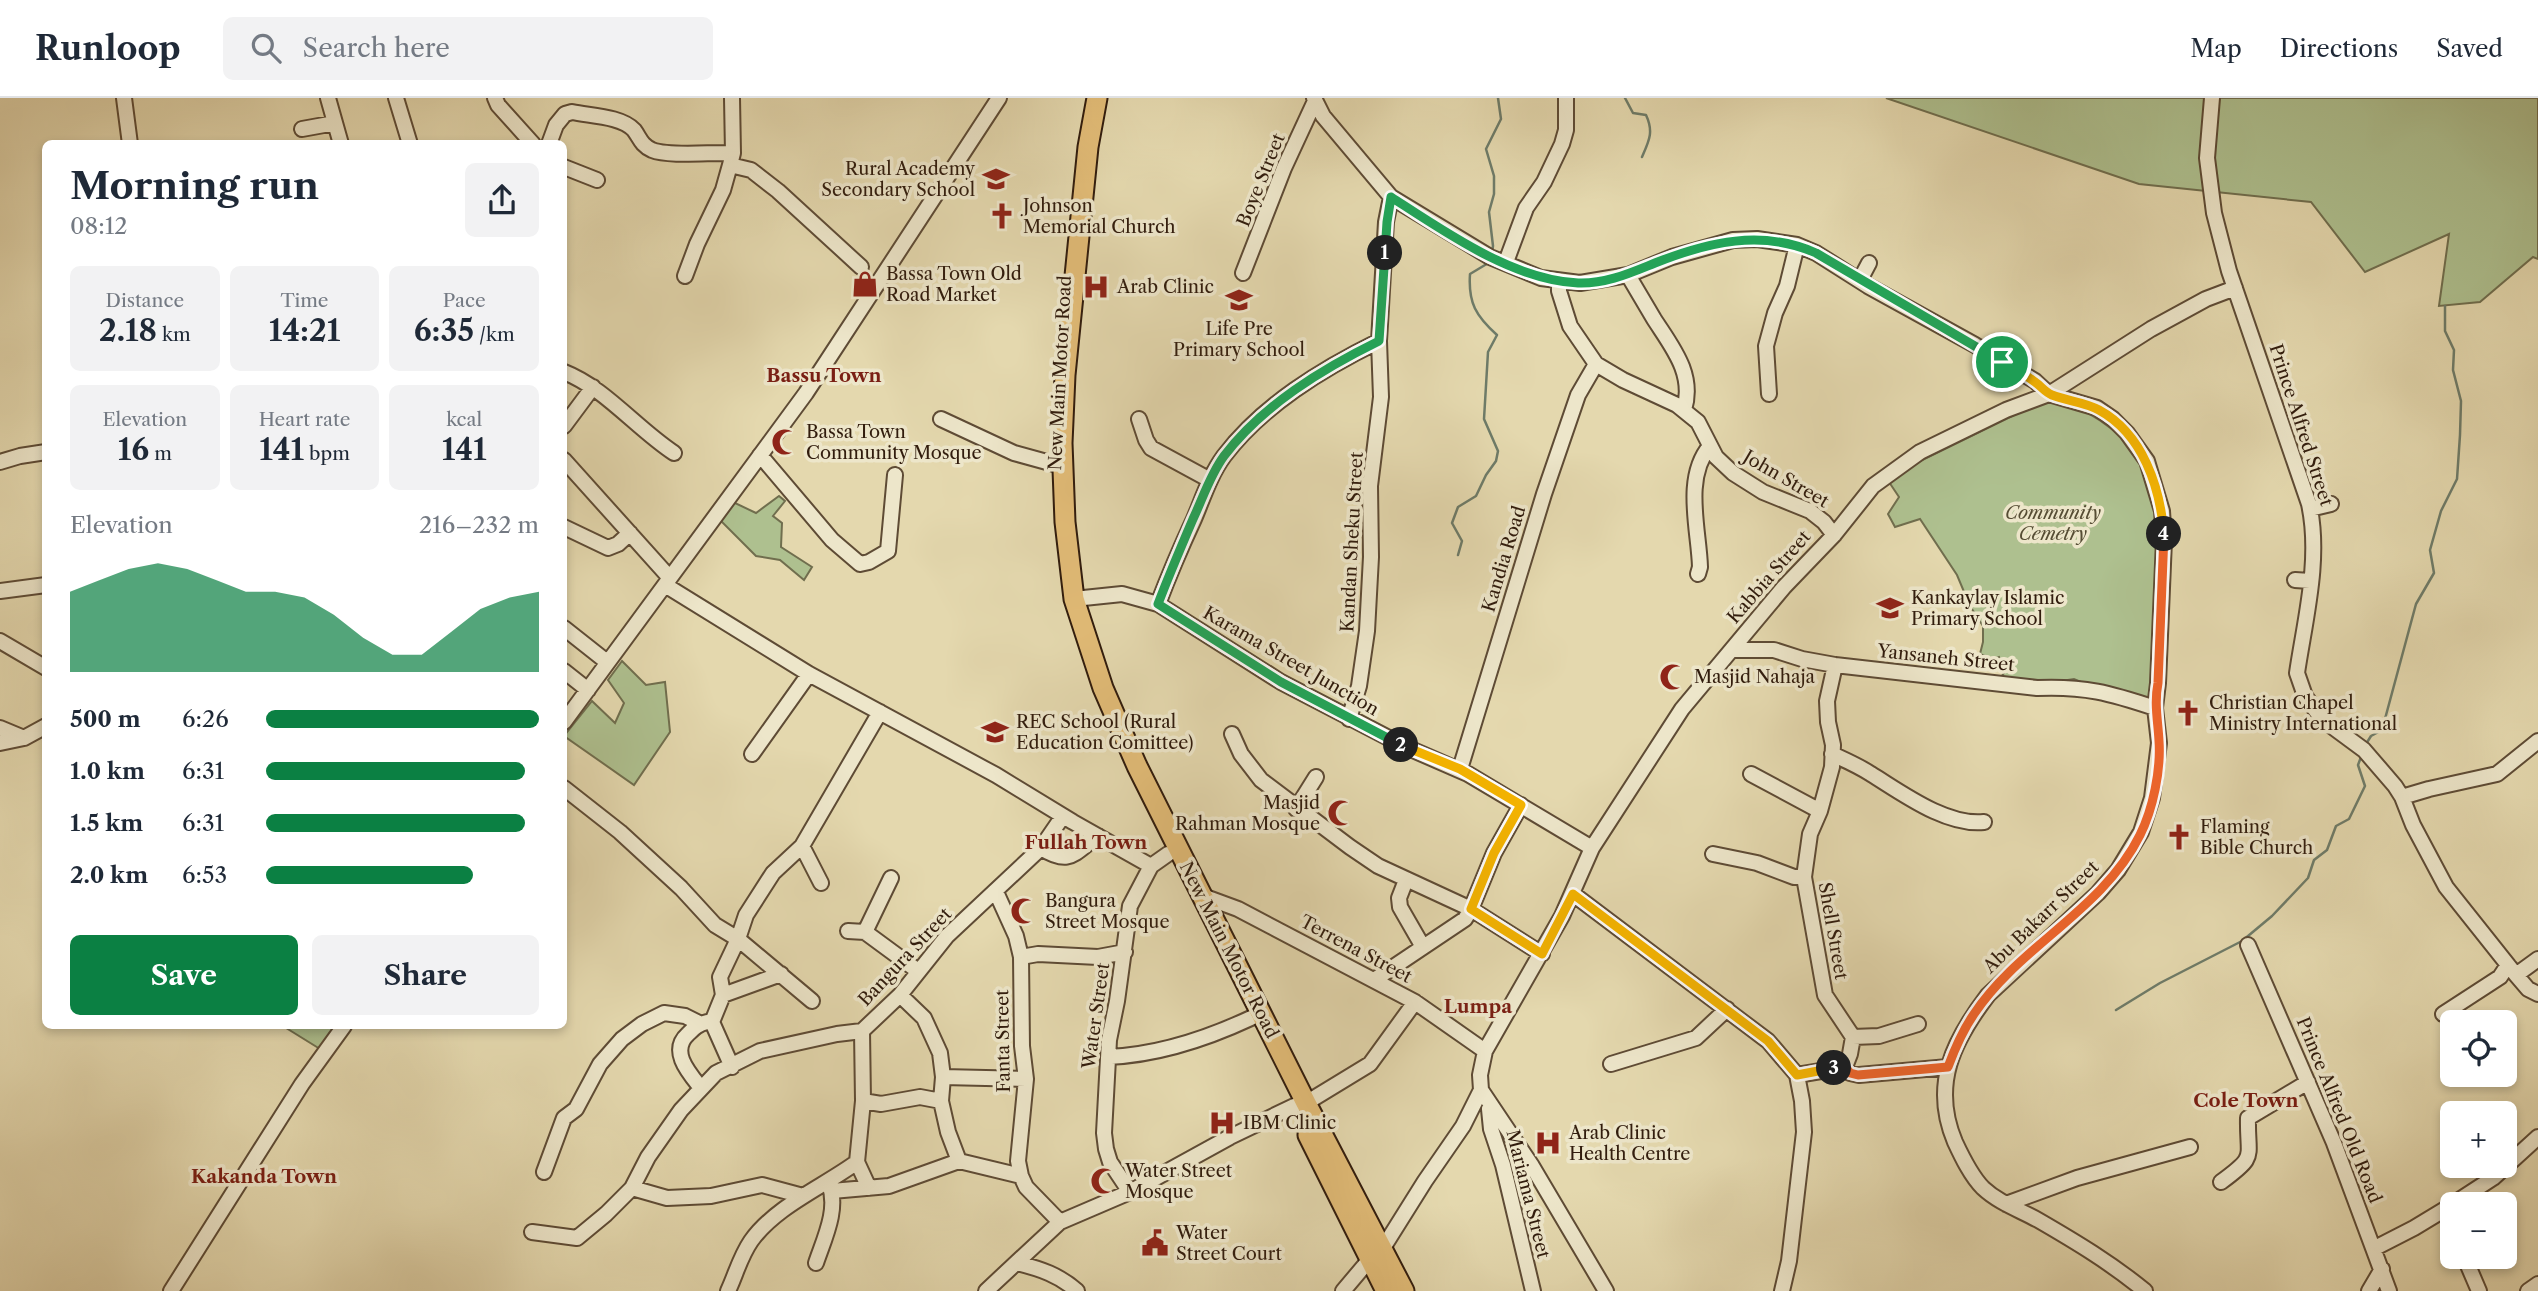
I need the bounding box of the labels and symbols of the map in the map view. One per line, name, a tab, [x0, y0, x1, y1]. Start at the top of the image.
street label: Boye Street	[1232, 130, 1290, 230]
place label: Rural Academy Secondary School	[821, 158, 976, 201]
school or university icon: Rural Academy Secondary School	[981, 164, 1011, 194]
place label: Johnson Memorial Church	[1020, 195, 1176, 238]
church icon: Johnson Memorial Church	[987, 201, 1017, 231]
pin: 1	[1368, 236, 1402, 270]
place label: Bassa Town Old Road Market	[886, 263, 1022, 306]
shop icon: Bassa Town Old Road Market	[850, 269, 880, 299]
hospital icon: Arab Clinic	[1081, 272, 1111, 302]
street label: New Main Motor Road	[1044, 275, 1076, 471]
place label: Arab Clinic	[1116, 276, 1214, 298]
school or university icon: Life Pre Primary School	[1224, 285, 1254, 315]
place label: Life Pre Primary School	[1173, 318, 1305, 361]
pin	[1972, 332, 2032, 392]
street label: Prince Alfred Street	[2264, 341, 2338, 509]
district label: Bassu Town	[766, 364, 882, 387]
place label: Bassa Town Community Mosque	[806, 421, 982, 464]
mosque icon: Bassa Town Community Mosque	[770, 427, 800, 457]
street label: John Street	[1737, 444, 1833, 513]
street label: Kandan Sheku Street	[1336, 451, 1368, 633]
park label: Community Cemetry	[2005, 502, 2101, 545]
street label: Kandia Road	[1477, 503, 1531, 615]
pin: 4	[2146, 516, 2182, 551]
street label: Kabbia Street	[1723, 526, 1816, 628]
place label: Kankaylay Islamic Primary School	[1911, 587, 2064, 630]
school or university icon: Kankaylay Islamic Primary School	[1875, 593, 1905, 623]
street label: Karama Street Junction	[1199, 602, 1383, 720]
street label: Yansaneh Street	[1875, 640, 2016, 676]
mosque icon: Masjid Nahaja	[1658, 662, 1688, 692]
place label: Masjid Nahaja	[1694, 666, 1816, 688]
place label: Christian Chapel Ministry International	[2209, 692, 2397, 735]
church icon: Christian Chapel Ministry International	[2173, 698, 2203, 728]
place label: REC School (Rural Education Comittee)	[1016, 711, 1193, 754]
school or university icon: REC School (Rural Education Comittee)	[980, 717, 1010, 747]
pin: 2	[1384, 728, 1418, 762]
place label: Masjid Rahman Mosque	[1175, 792, 1320, 835]
mosque icon: Masjid Rahman Mosque	[1326, 798, 1356, 828]
place label: Flaming Bible Church	[2200, 816, 2313, 859]
church icon: Flaming Bible Church	[2164, 822, 2194, 852]
district label: Fullah Town	[1025, 831, 1147, 854]
street label: Abu Bakarr Street	[1978, 856, 2104, 979]
street label: New Main Motor Road	[1175, 858, 1283, 1042]
street label: Shell Street	[1814, 881, 1853, 982]
place label: Bangura Street Mosque	[1045, 890, 1169, 933]
mosque icon: Bangura Street Mosque	[1009, 896, 1039, 926]
street label: Bangura Street	[854, 903, 957, 1011]
street label: Terrena Street	[1296, 910, 1416, 988]
street label: Water Street	[1078, 961, 1114, 1072]
street label: Fanta Street	[991, 989, 1015, 1093]
district label: Lumpa	[1444, 995, 1513, 1018]
street label: Prince Alfred Old Road	[2292, 1014, 2386, 1206]
pin: 3	[1816, 1051, 1852, 1086]
district label: Cole Town	[2193, 1089, 2299, 1112]
hospital icon: IBM Clinic	[1207, 1108, 1237, 1138]
place label: IBM Clinic	[1243, 1112, 1336, 1134]
place label: Arab Clinic Health Centre	[1568, 1122, 1690, 1165]
street label: Mariama Street	[1501, 1127, 1555, 1261]
hospital icon: Arab Clinic Health Centre	[1533, 1128, 1563, 1158]
place label: Water Street Mosque	[1124, 1160, 1233, 1203]
district label: Kakanda Town	[191, 1165, 337, 1188]
mosque icon: Water Street Mosque	[1089, 1166, 1119, 1196]
place label: Water Street Court	[1175, 1222, 1282, 1265]
public building icon: Water Street Court	[1140, 1228, 1170, 1258]

